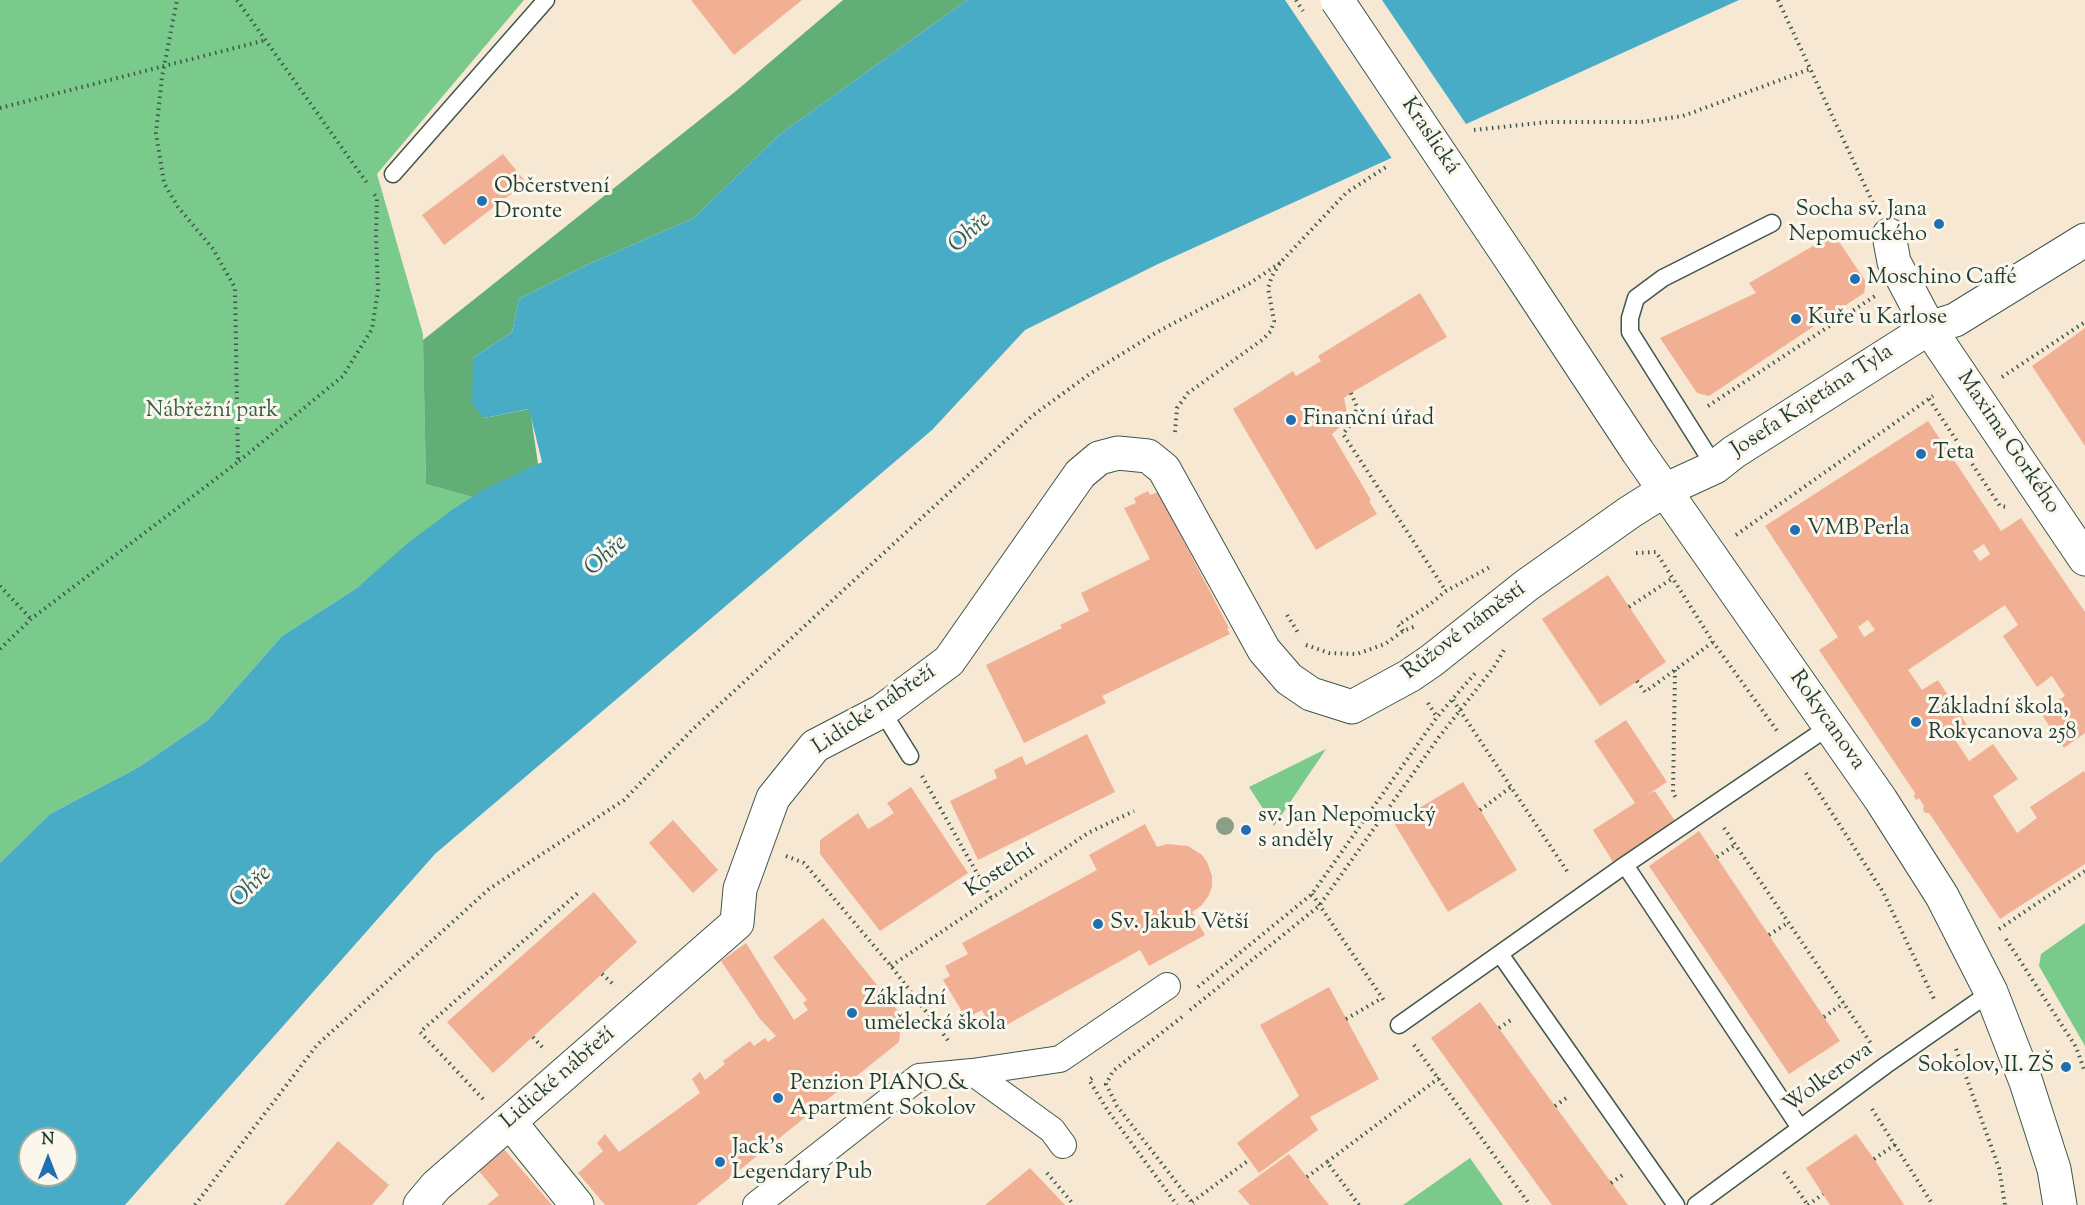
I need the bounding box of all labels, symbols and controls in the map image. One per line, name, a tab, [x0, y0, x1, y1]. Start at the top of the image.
street label: Kraslická	[1394, 94, 1464, 180]
place label: Občerstvení Dronte	[494, 175, 610, 226]
marker: Občerstvení Dronte	[475, 194, 489, 208]
place label: Socha sv. Jana Nepomuckého	[1789, 198, 1927, 249]
water label: Ohře	[944, 207, 998, 261]
marker: Socha sv. Jana Nepomuckého	[1932, 217, 1946, 231]
place label: Moschino Caffé	[1867, 266, 2017, 292]
marker: Moschino Caffé	[1848, 272, 1862, 286]
place label: Kuře u Karlose	[1808, 306, 1947, 332]
marker: Kuře u Karlose	[1789, 312, 1803, 326]
street label: Josefa Kajetána Tyla	[1727, 340, 1899, 464]
street label: Maxima Gorkého	[1950, 367, 2064, 519]
park label: Nábřežní park	[146, 399, 278, 425]
place label: Finanční úřad	[1303, 407, 1434, 433]
marker: Finanční úřad	[1284, 413, 1298, 427]
place label: Teta	[1933, 441, 1974, 467]
marker: Teta	[1914, 447, 1928, 461]
place label: VMB Perla	[1807, 517, 1910, 543]
marker: VMB Perla	[1788, 523, 1802, 537]
water label: Ohře	[580, 530, 634, 584]
street label: Růžové náměstí	[1398, 577, 1532, 687]
street label: Lidické nábřeží	[809, 660, 941, 762]
street label: Rokycanova	[1782, 666, 1870, 776]
place label: Základní škola, Rokycanova 258	[1928, 696, 2077, 748]
marker: Základní škola, Rokycanova 258	[1909, 715, 1923, 729]
place label: sv. Jan Nepomucký s anděly	[1258, 804, 1436, 855]
marker: sv. Jan Nepomucký s anděly	[1239, 823, 1253, 837]
street label: Kostelní	[961, 839, 1041, 905]
water label: Ohře	[225, 861, 279, 915]
place label: Sv. Jakub Větší	[1110, 911, 1249, 937]
marker: Sv. Jakub Větší	[1091, 917, 1105, 931]
place label: Základní umělecká škola	[864, 987, 1006, 1038]
marker: Základní umělecká škola	[845, 1006, 859, 1020]
street label: Lidické nábřeží	[497, 1022, 621, 1136]
street label: Wolkerova	[1779, 1038, 1879, 1120]
place label: Sokolov, II. ZŠ	[1917, 1054, 2054, 1080]
marker: Sokolov, II. ZŠ	[2059, 1060, 2073, 1074]
place label: Penzion PIANO & Apartment Sokolov	[790, 1072, 976, 1124]
marker: Penzion PIANO & Apartment Sokolov	[771, 1091, 785, 1105]
north arrow	[18, 1127, 78, 1187]
text: N	[42, 1129, 54, 1152]
place label: Jack's Legendary Pub	[732, 1136, 872, 1188]
marker: Jack's Legendary Pub	[713, 1155, 727, 1169]

